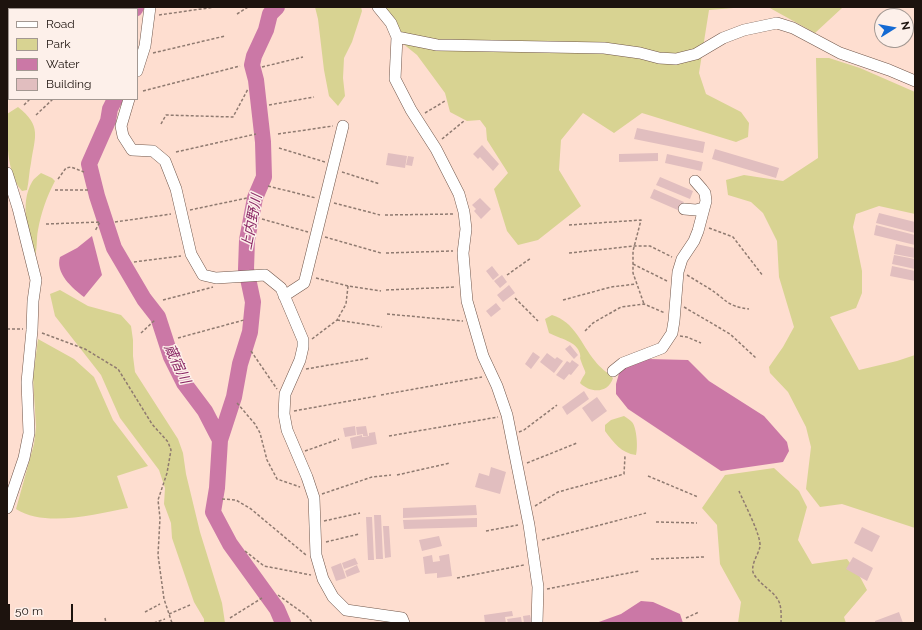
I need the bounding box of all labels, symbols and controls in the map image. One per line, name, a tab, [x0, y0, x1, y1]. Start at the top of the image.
legend	[8, 8, 138, 100]
north arrow	[874, 8, 914, 48]
text: Road	[46, 17, 75, 31]
text: N	[898, 20, 912, 31]
text: Park	[46, 37, 71, 51]
text: Water	[46, 57, 80, 71]
text: Building	[46, 77, 92, 91]
water label: 上内野川	[238, 193, 266, 251]
water label: 蔵宿川	[161, 341, 193, 387]
scale bar	[10, 596, 75, 622]
text: 50 m	[15, 604, 43, 618]

